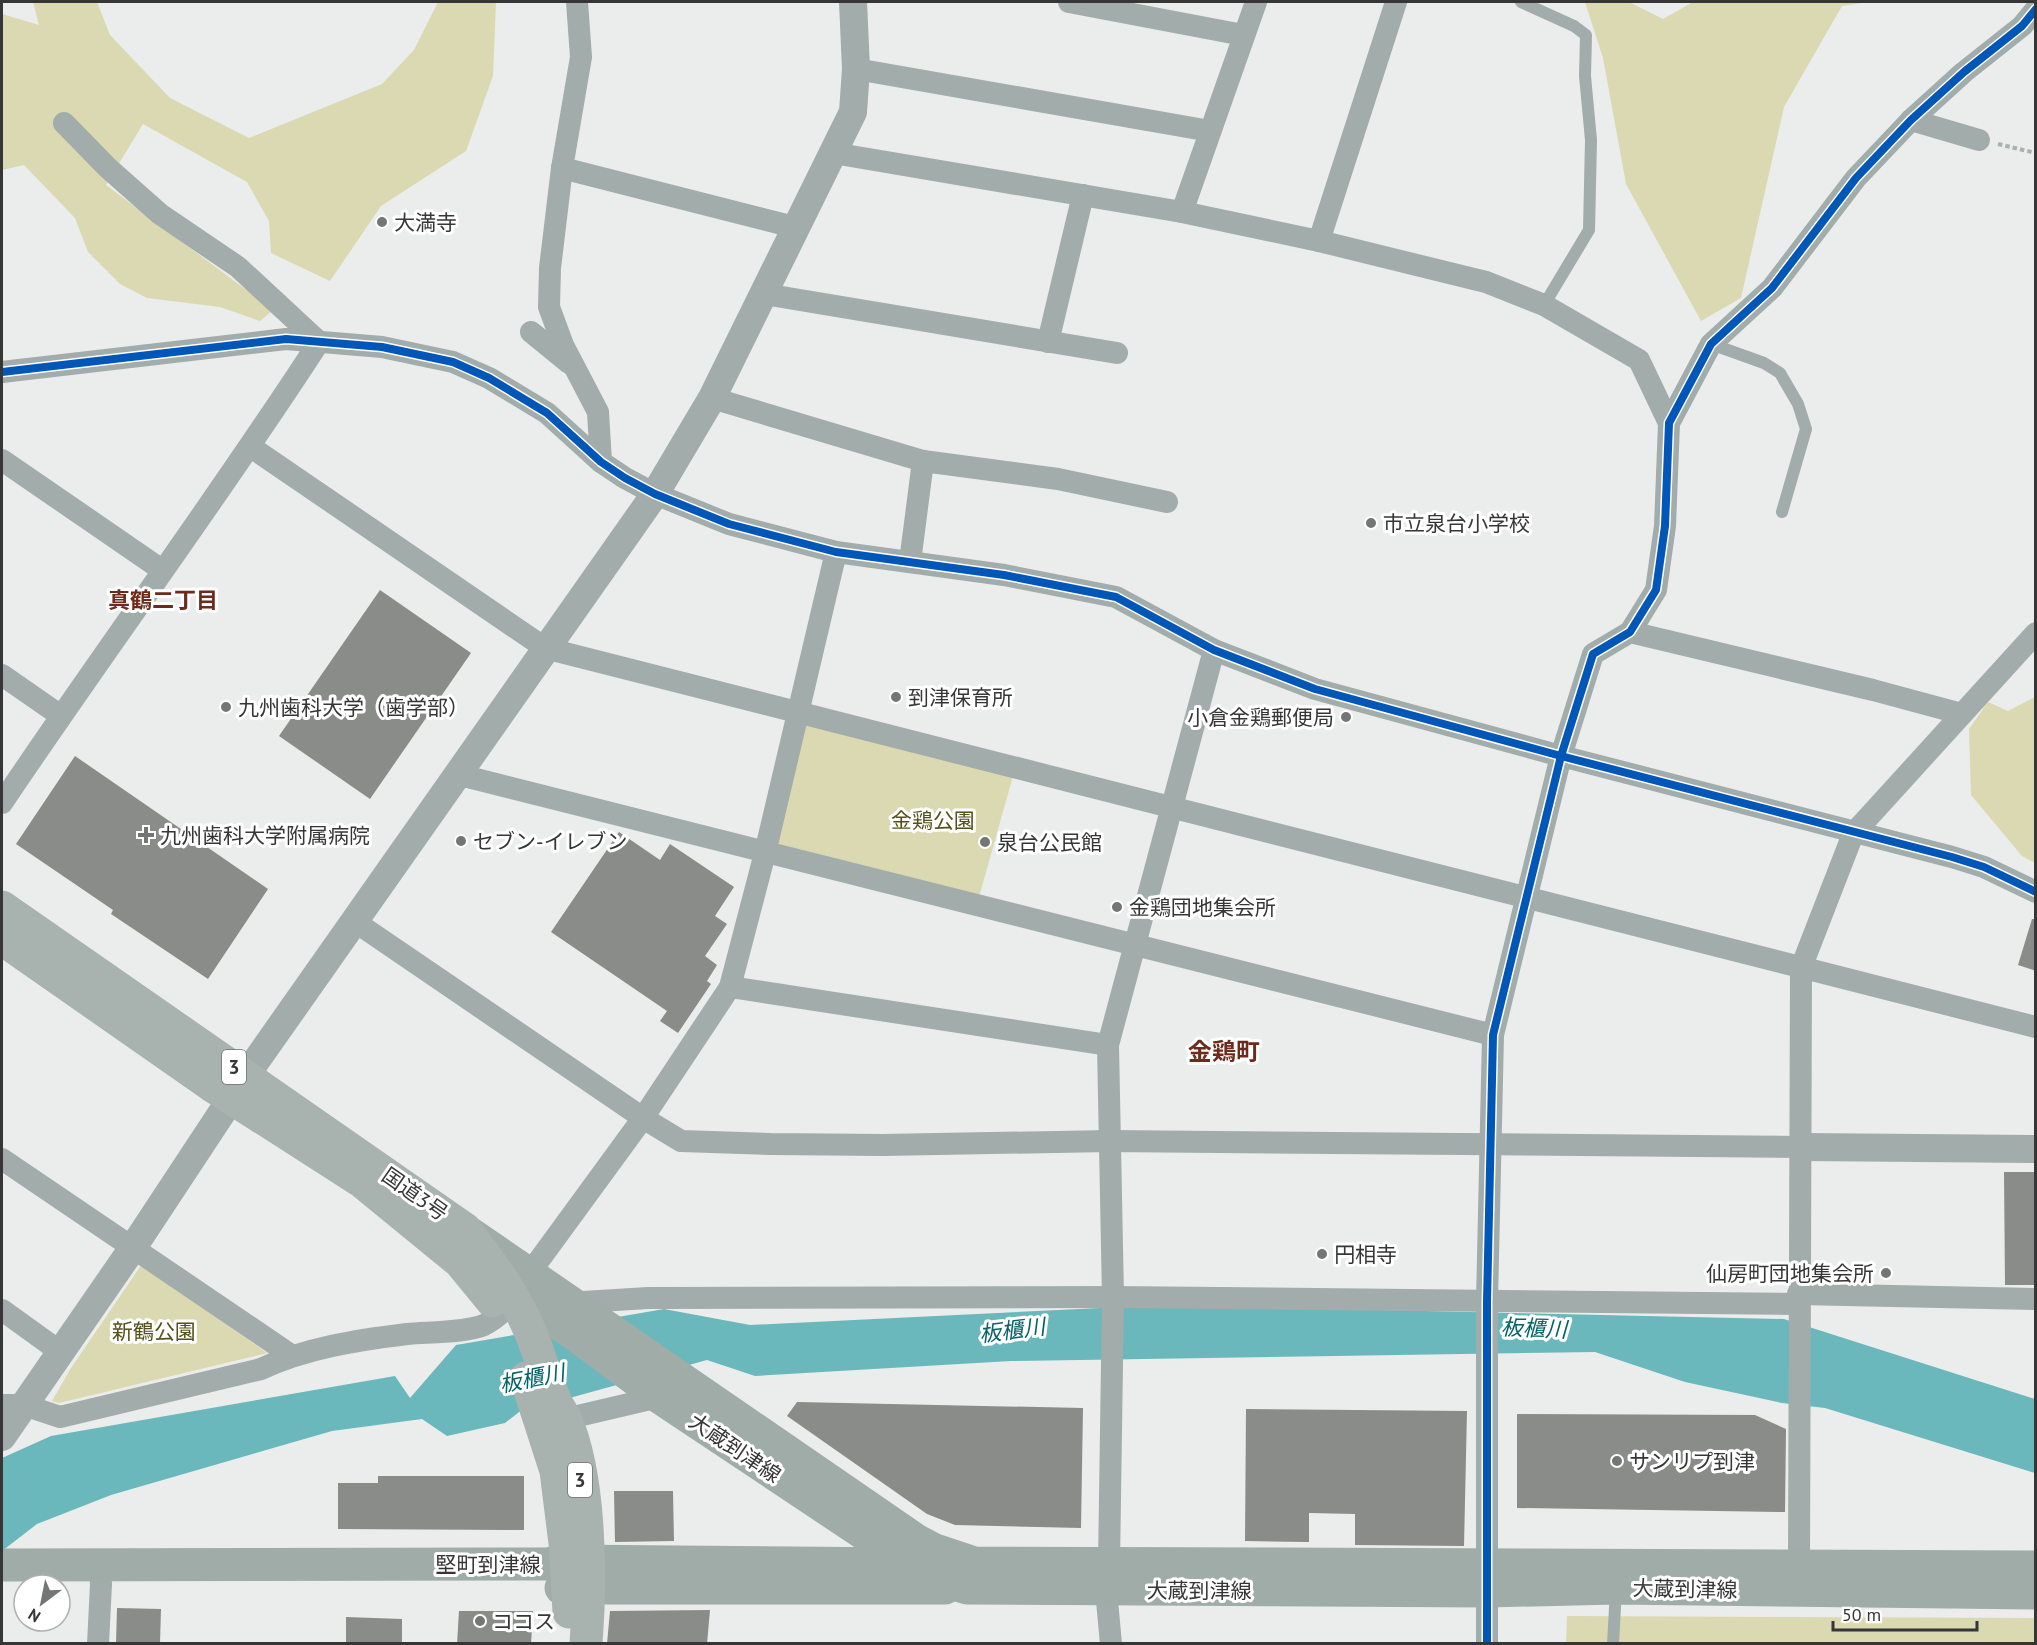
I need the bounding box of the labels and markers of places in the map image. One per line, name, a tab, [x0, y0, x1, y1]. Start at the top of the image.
place label: 大満寺	[394, 209, 457, 236]
marker: 大満寺	[375, 215, 389, 229]
place label: 市立泉台小学校	[1383, 510, 1530, 537]
marker: 市立泉台小学校	[1364, 516, 1378, 530]
place label: 到津保育所	[908, 684, 1013, 711]
marker: 到津保育所	[889, 690, 903, 704]
place label: 九州歯科大学（歯学部）	[238, 694, 469, 721]
marker: 九州歯科大学（歯学部）	[219, 700, 233, 714]
place label: 小倉金鶏郵便局	[1187, 704, 1334, 731]
marker: 小倉金鶏郵便局	[1339, 710, 1353, 724]
place label: 九州歯科大学附属病院	[160, 822, 370, 849]
marker: 九州歯科大学附属病院	[137, 826, 155, 844]
place label: セブン-イレブン	[473, 828, 628, 855]
place label: 泉台公民館	[997, 829, 1102, 856]
marker: セブン-イレブン	[454, 834, 468, 848]
marker: 泉台公民館	[978, 835, 992, 849]
place label: 金鶏団地集会所	[1129, 894, 1276, 921]
marker: 金鶏団地集会所	[1110, 900, 1124, 914]
place label: 円相寺	[1334, 1241, 1397, 1268]
marker: 円相寺	[1315, 1247, 1329, 1261]
place label: 仙房町団地集会所	[1706, 1260, 1874, 1287]
marker: 仙房町団地集会所	[1879, 1266, 1893, 1280]
place label: サンリプ到津	[1629, 1448, 1755, 1475]
marker: サンリプ到津	[1610, 1454, 1624, 1468]
place label: ココス	[492, 1608, 555, 1635]
marker: ココス	[473, 1614, 487, 1628]

